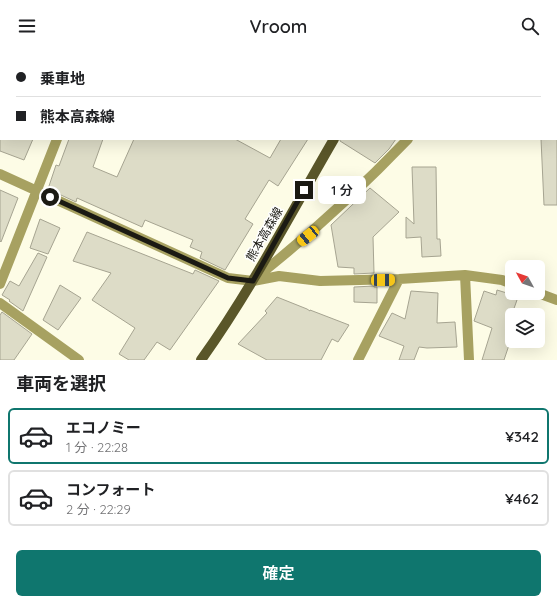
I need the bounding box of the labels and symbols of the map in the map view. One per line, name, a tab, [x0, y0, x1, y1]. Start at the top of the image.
callout: 1 分	[318, 176, 366, 204]
route end	[295, 181, 313, 199]
route start	[41, 188, 59, 206]
street label: 熊本高森線	[243, 204, 285, 264]
car	[295, 224, 321, 248]
north arrow	[505, 260, 545, 300]
car	[371, 274, 395, 286]

